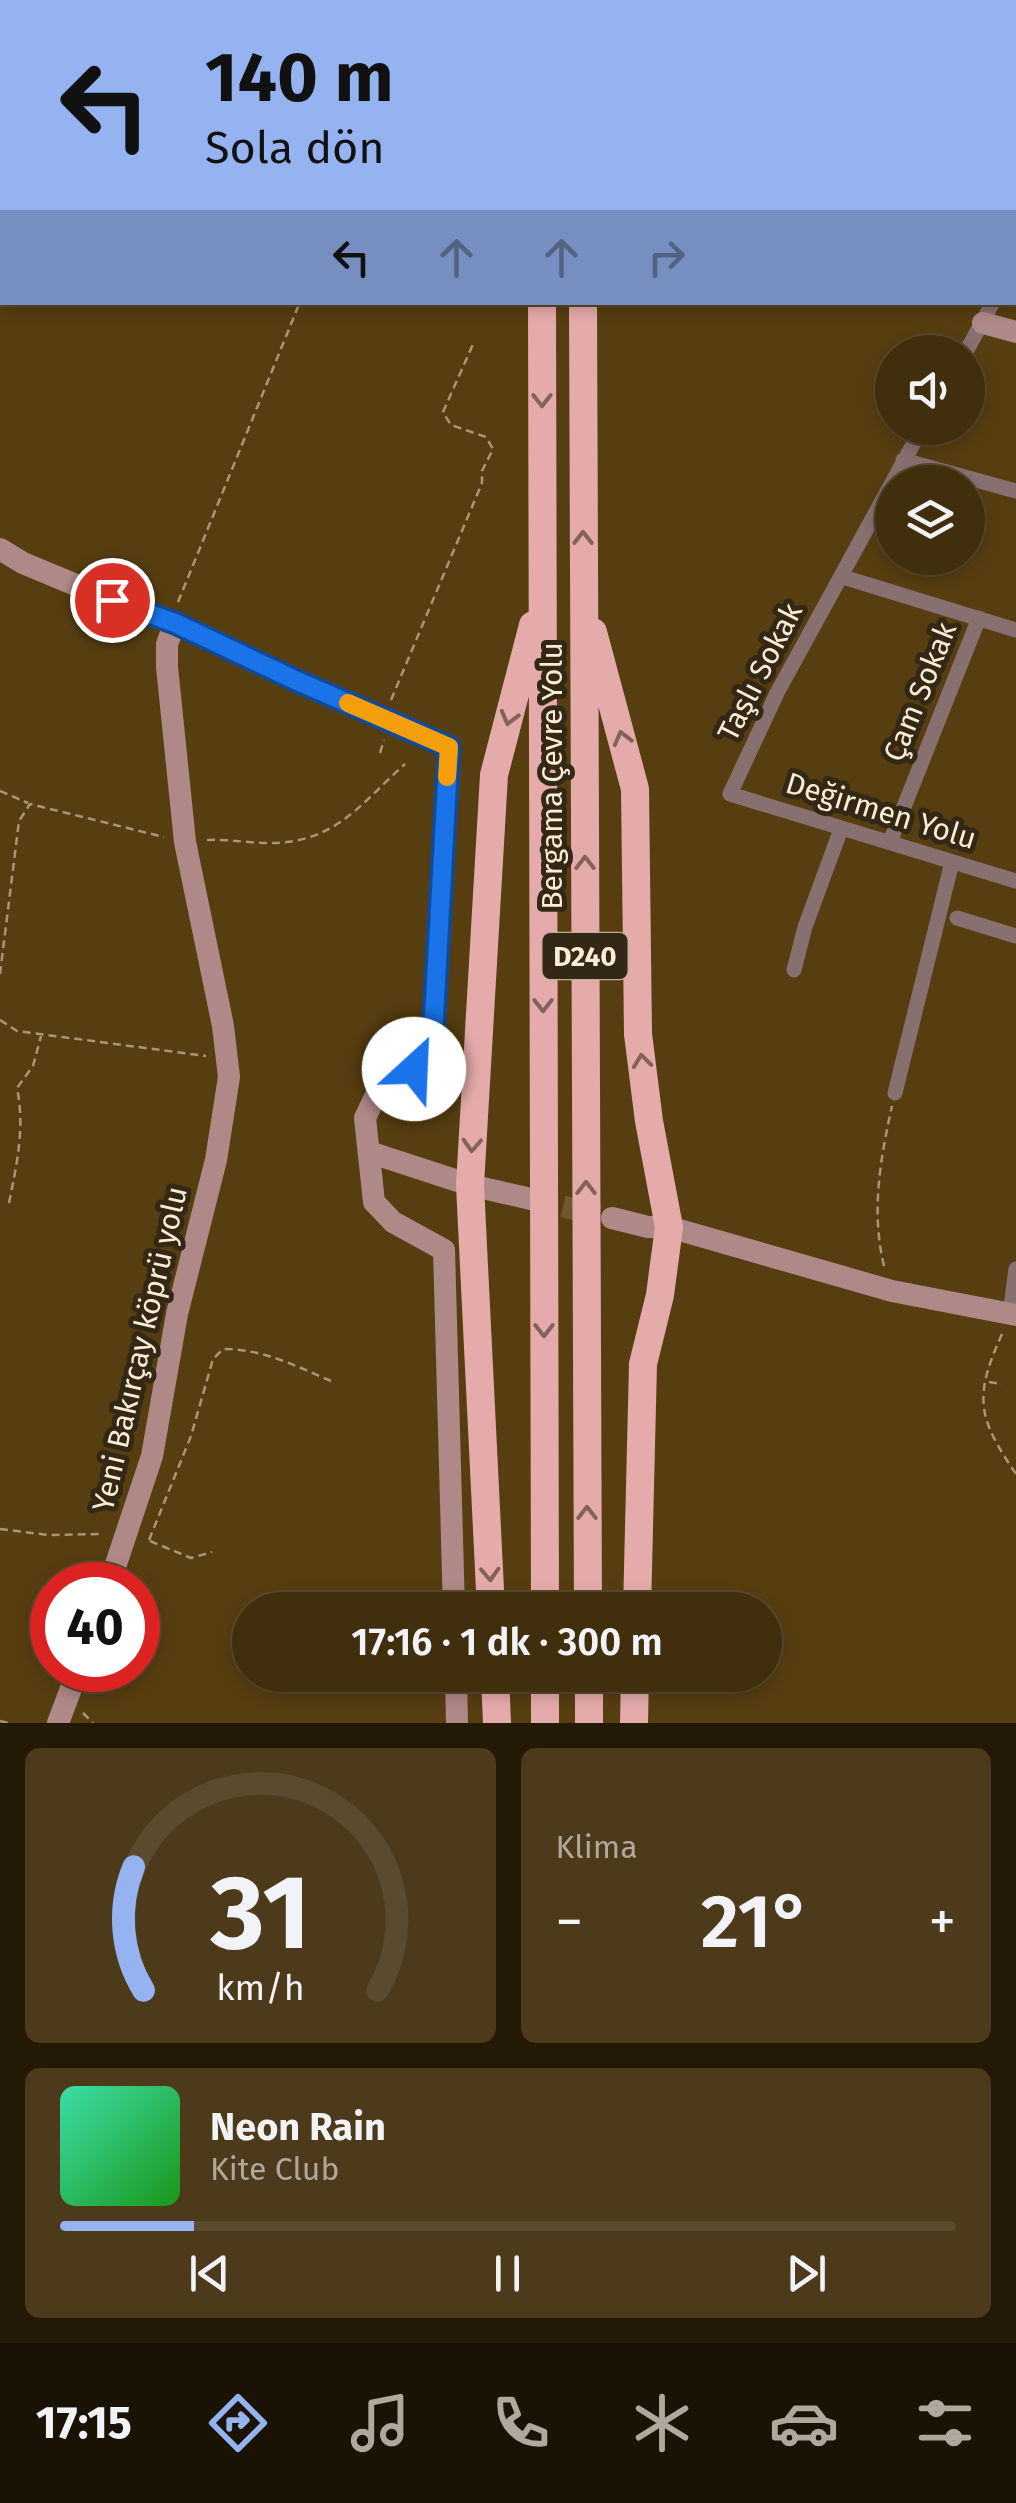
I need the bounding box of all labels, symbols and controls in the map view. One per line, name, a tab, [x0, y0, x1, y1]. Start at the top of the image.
text: 140 m	[205, 36, 394, 120]
icon: left	[40, 40, 170, 170]
text: Sola dön	[205, 121, 385, 175]
icon: left	[324, 230, 379, 285]
icon: ahead	[429, 230, 484, 285]
icon: ahead	[534, 230, 589, 285]
icon: right	[639, 230, 694, 285]
map controls	[875, 335, 985, 575]
button: sound	[875, 335, 985, 445]
one-way arrow	[531, 392, 553, 408]
button: layers	[875, 465, 985, 575]
one-way arrow	[572, 529, 594, 544]
pin	[70, 558, 155, 643]
icon: arrive	[85, 573, 140, 628]
street label: Taşlı Sokak	[710, 597, 810, 747]
street label: Çam Sokak	[876, 617, 964, 767]
street label: Bergama Çevre Yolu	[534, 642, 570, 910]
one-way arrow	[499, 708, 520, 726]
one-way arrow	[612, 730, 633, 748]
street label: Değirmen Yolu	[781, 765, 981, 857]
one-way arrow	[574, 854, 596, 870]
road number: D240	[542, 933, 628, 979]
one-way arrow	[532, 998, 554, 1013]
position arrow	[362, 1017, 466, 1121]
one-way arrow	[632, 1053, 653, 1069]
one-way arrow	[462, 1137, 483, 1153]
one-way arrow	[575, 1179, 597, 1194]
street label: Yeni Bakırçay köprü yolu	[85, 1183, 195, 1515]
one-way arrow	[533, 1322, 555, 1338]
one-way arrow	[576, 1504, 598, 1520]
speed limit sign: 40	[30, 1562, 160, 1692]
one-way arrow	[479, 1567, 500, 1583]
text: 17:16 · 1 dk · 300 m	[351, 1619, 663, 1665]
text: Klima	[556, 1828, 638, 1866]
text: 31	[209, 1851, 310, 1976]
text: 21°	[701, 1877, 811, 1967]
text: −	[556, 1889, 583, 1955]
text: +	[929, 1889, 956, 1955]
text: km/h	[216, 1967, 304, 2009]
text: Neon Rain	[210, 2104, 386, 2150]
text: Kite Club	[210, 2150, 339, 2188]
icon: previous	[182, 2246, 237, 2301]
icon: pause	[480, 2246, 535, 2301]
icon: next	[779, 2246, 834, 2301]
icon: directions	[203, 2388, 273, 2458]
icon: music	[345, 2388, 415, 2458]
icon: phone	[486, 2388, 556, 2458]
icon: climate	[627, 2388, 697, 2458]
icon: car	[769, 2388, 839, 2458]
icon: filters	[910, 2388, 980, 2458]
text: 17:15	[36, 2396, 132, 2450]

